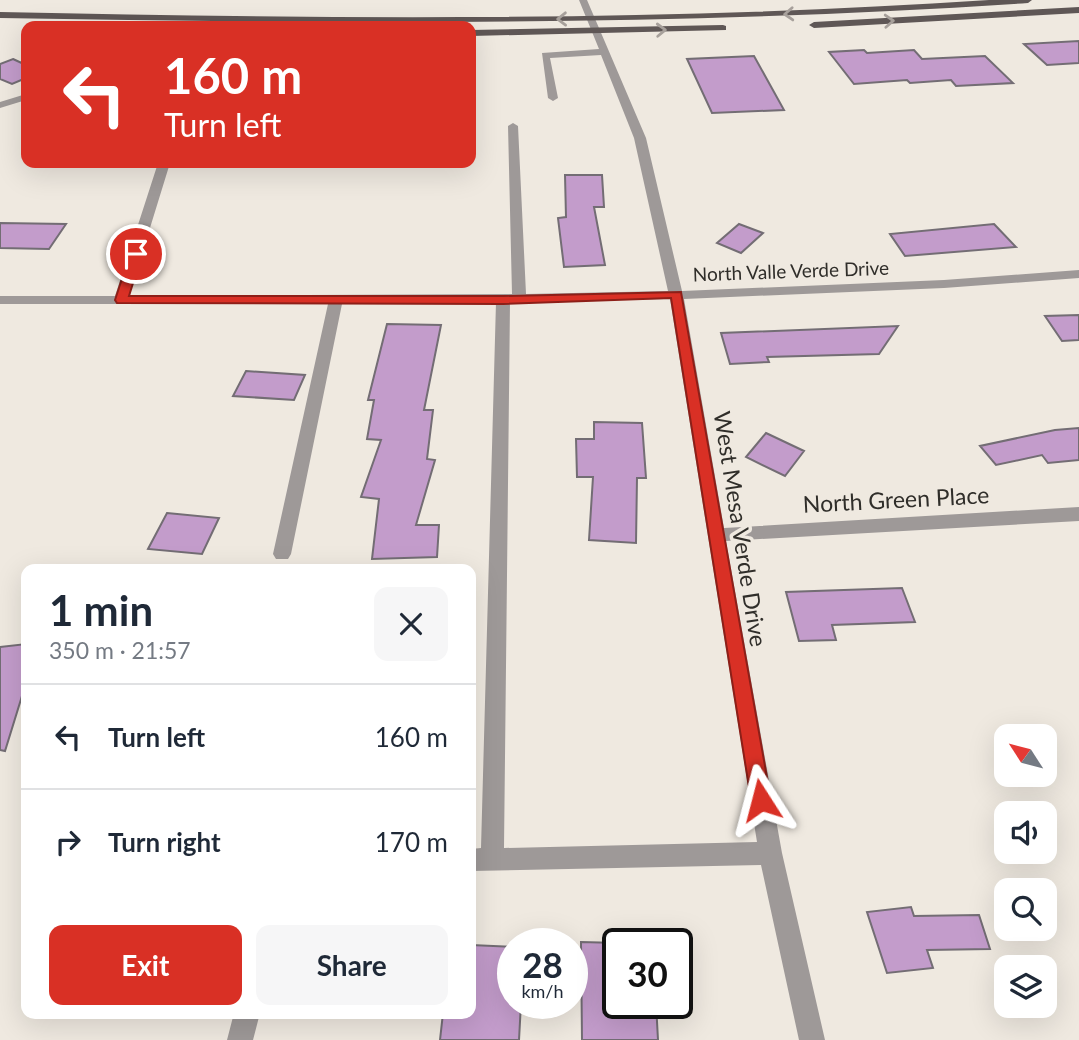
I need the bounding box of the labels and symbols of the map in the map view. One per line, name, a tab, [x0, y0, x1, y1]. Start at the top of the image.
one-way arrow	[783, 6, 794, 21]
one-way arrow	[556, 11, 566, 27]
one-way arrow	[884, 14, 895, 29]
one-way arrow	[657, 22, 667, 38]
pin	[106, 224, 166, 284]
street label: North Valle Verde Drive	[692, 256, 890, 285]
street label: West Mesa Verde Drive	[709, 409, 773, 649]
street label: North Green Place	[802, 480, 990, 518]
north arrow	[994, 724, 1057, 788]
position arrow	[724, 763, 798, 837]
speed limit sign: 30	[602, 928, 693, 1019]

